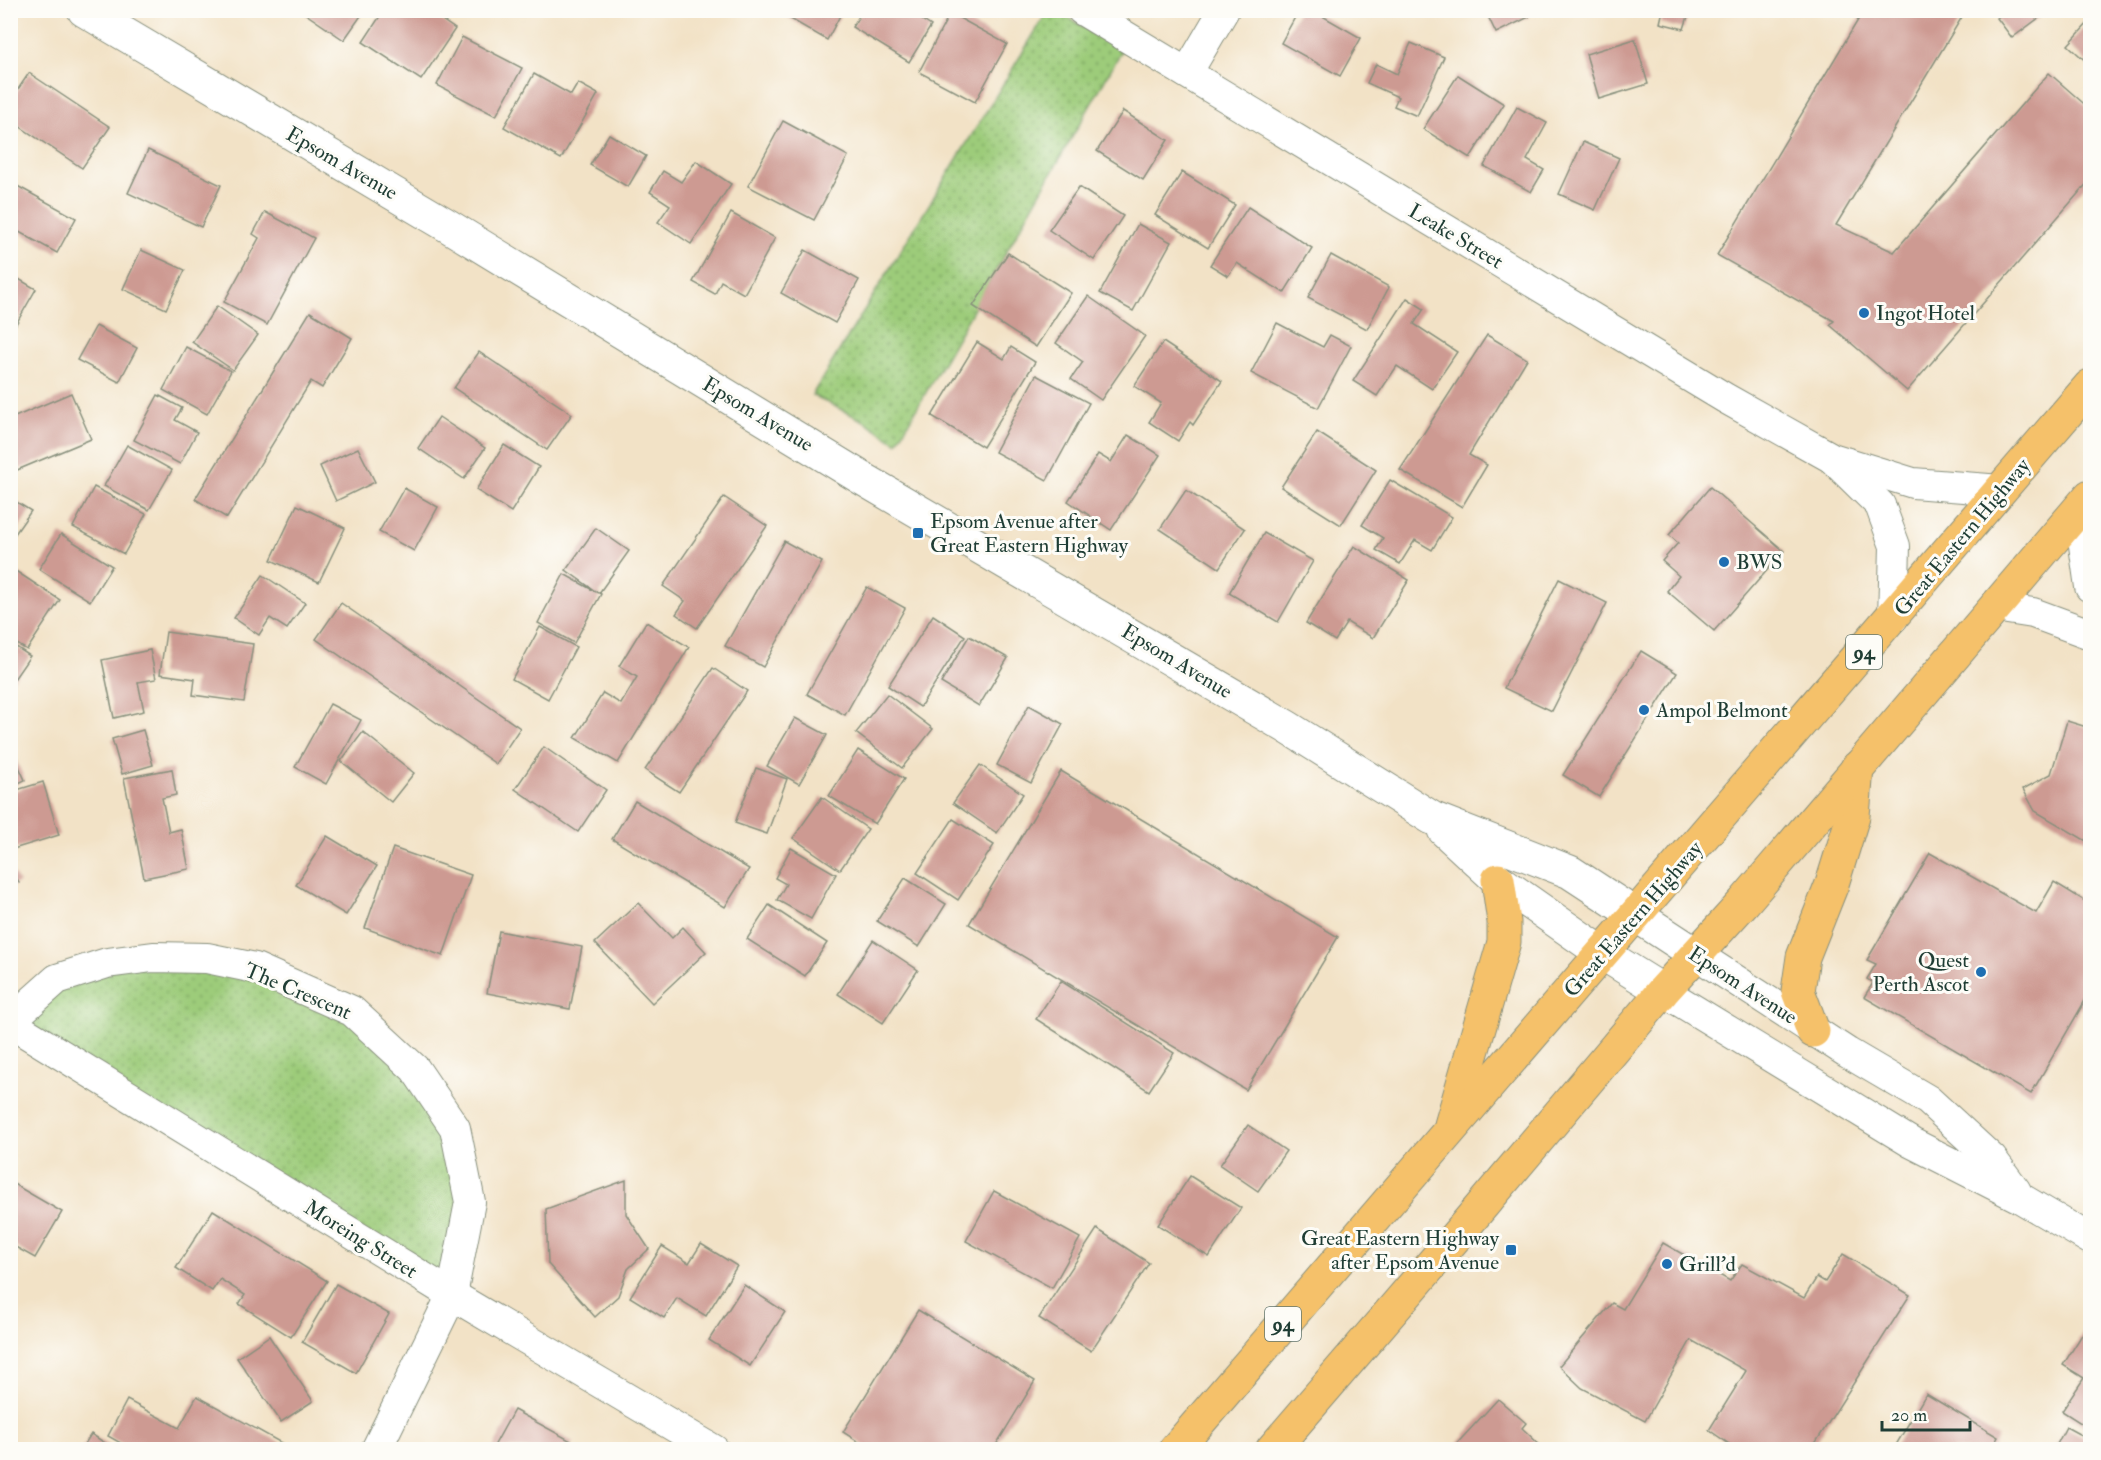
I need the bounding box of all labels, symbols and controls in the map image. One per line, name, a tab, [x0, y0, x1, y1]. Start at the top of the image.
street label: Epsom Avenue	[281, 121, 403, 206]
street label: Leake Street	[1403, 198, 1508, 275]
place label: Ingot Hotel	[1876, 300, 1976, 327]
marker: Ingot Hotel	[1857, 306, 1871, 320]
street label: Epsom Avenue	[697, 371, 818, 458]
street label: Great Eastern Highway	[1888, 452, 2037, 622]
place label: Epsom Avenue after Great Eastern Highway	[930, 508, 1129, 559]
marker: Epsom Avenue after Great Eastern Highway	[911, 526, 925, 540]
place label: BWS	[1736, 549, 1783, 576]
marker: BWS	[1717, 555, 1731, 569]
street label: Epsom Avenue	[1116, 618, 1237, 705]
road number: 94	[1846, 635, 1882, 669]
place label: Ampol Belmont	[1655, 697, 1788, 724]
marker: Ampol Belmont	[1637, 703, 1651, 717]
street label: Great Eastern Highway	[1558, 835, 1709, 1003]
street label: Epsom Avenue	[1683, 940, 1802, 1031]
place label: Quest Perth Ascot	[1873, 947, 1969, 998]
street label: The Crescent	[240, 957, 355, 1026]
marker: Quest Perth Ascot	[1974, 965, 1988, 979]
street label: Moreing Street	[299, 1194, 422, 1285]
place label: Great Eastern Highway after Epsom Avenue	[1301, 1225, 1500, 1276]
marker: Great Eastern Highway after Epsom Avenue	[1504, 1243, 1518, 1257]
place label: Grill'd	[1679, 1251, 1737, 1278]
marker: Grill'd	[1660, 1257, 1674, 1271]
road number: 94	[1265, 1307, 1301, 1341]
scale bar	[1882, 1394, 1970, 1432]
text: 20 m	[1891, 1404, 1927, 1427]

